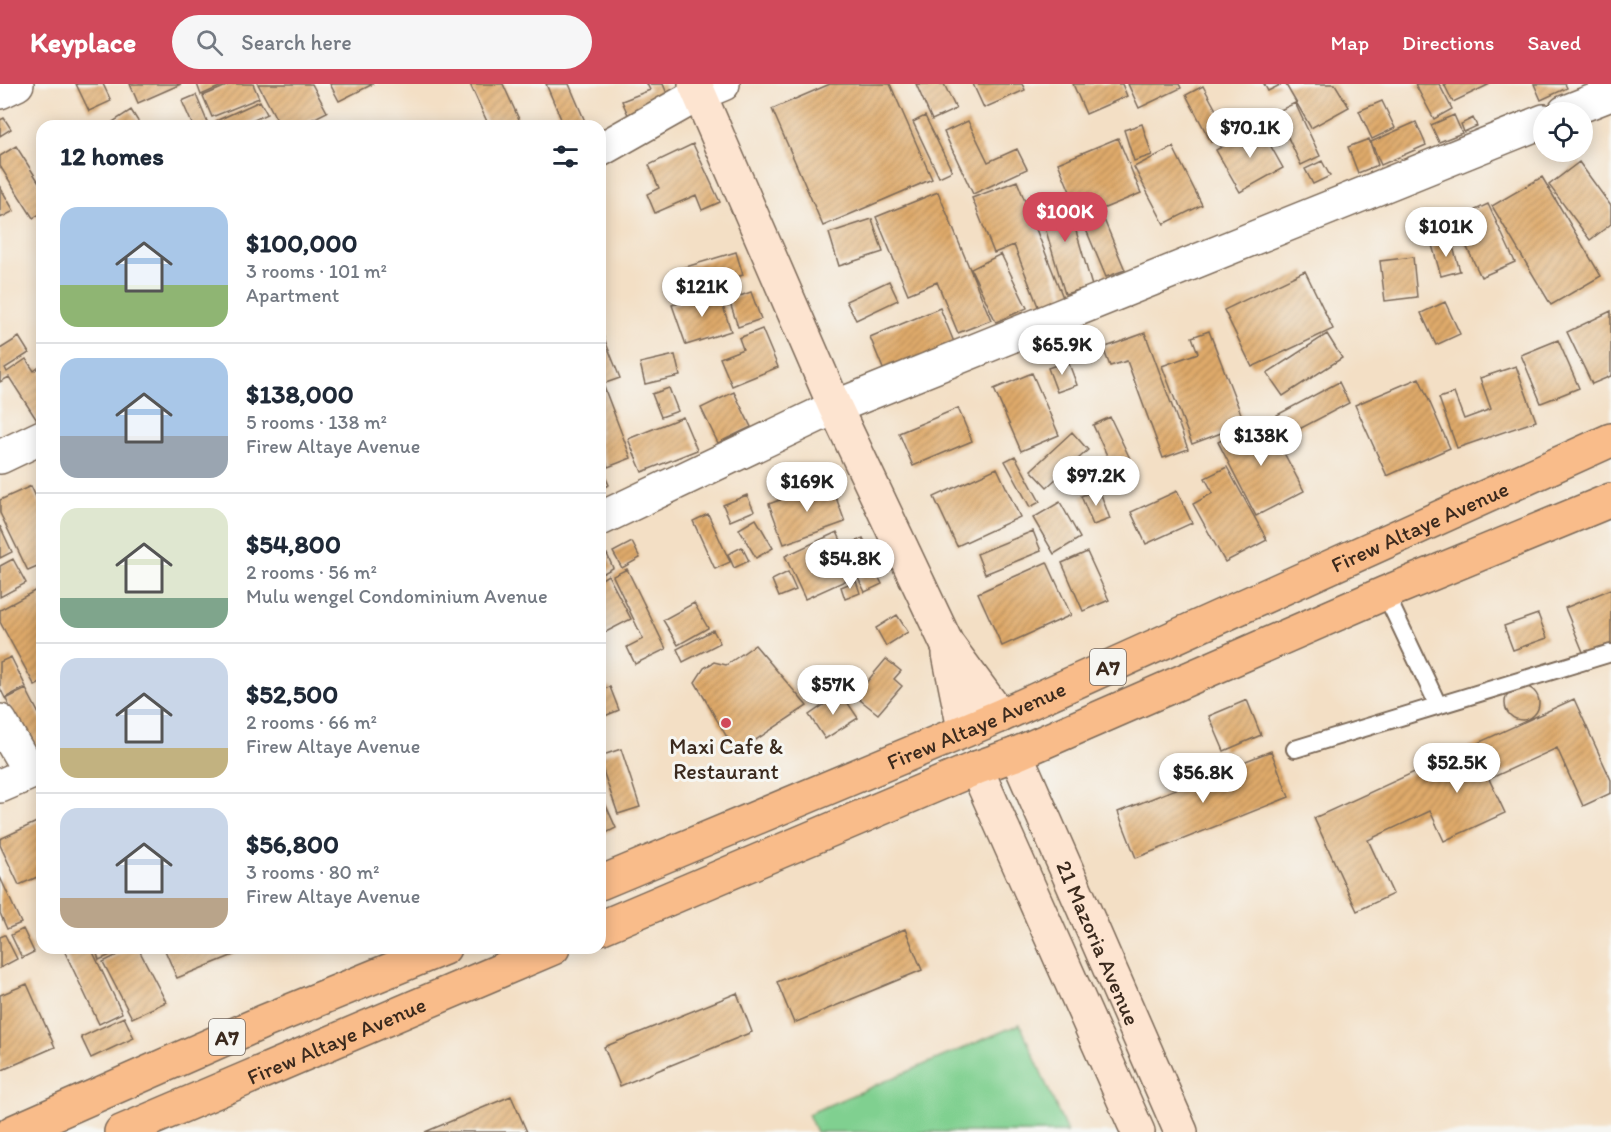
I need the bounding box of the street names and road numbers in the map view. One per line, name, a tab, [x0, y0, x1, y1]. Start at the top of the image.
street label: Firew Altaye Avenue	[1327, 475, 1513, 578]
road number: A7	[1090, 649, 1126, 685]
street label: Firew Altaye Avenue	[883, 675, 1070, 775]
street label: 21 Mazoria Avenue	[1051, 856, 1146, 1029]
street label: Firew Altaye Avenue	[243, 990, 430, 1090]
road number: A7	[209, 1019, 245, 1055]

